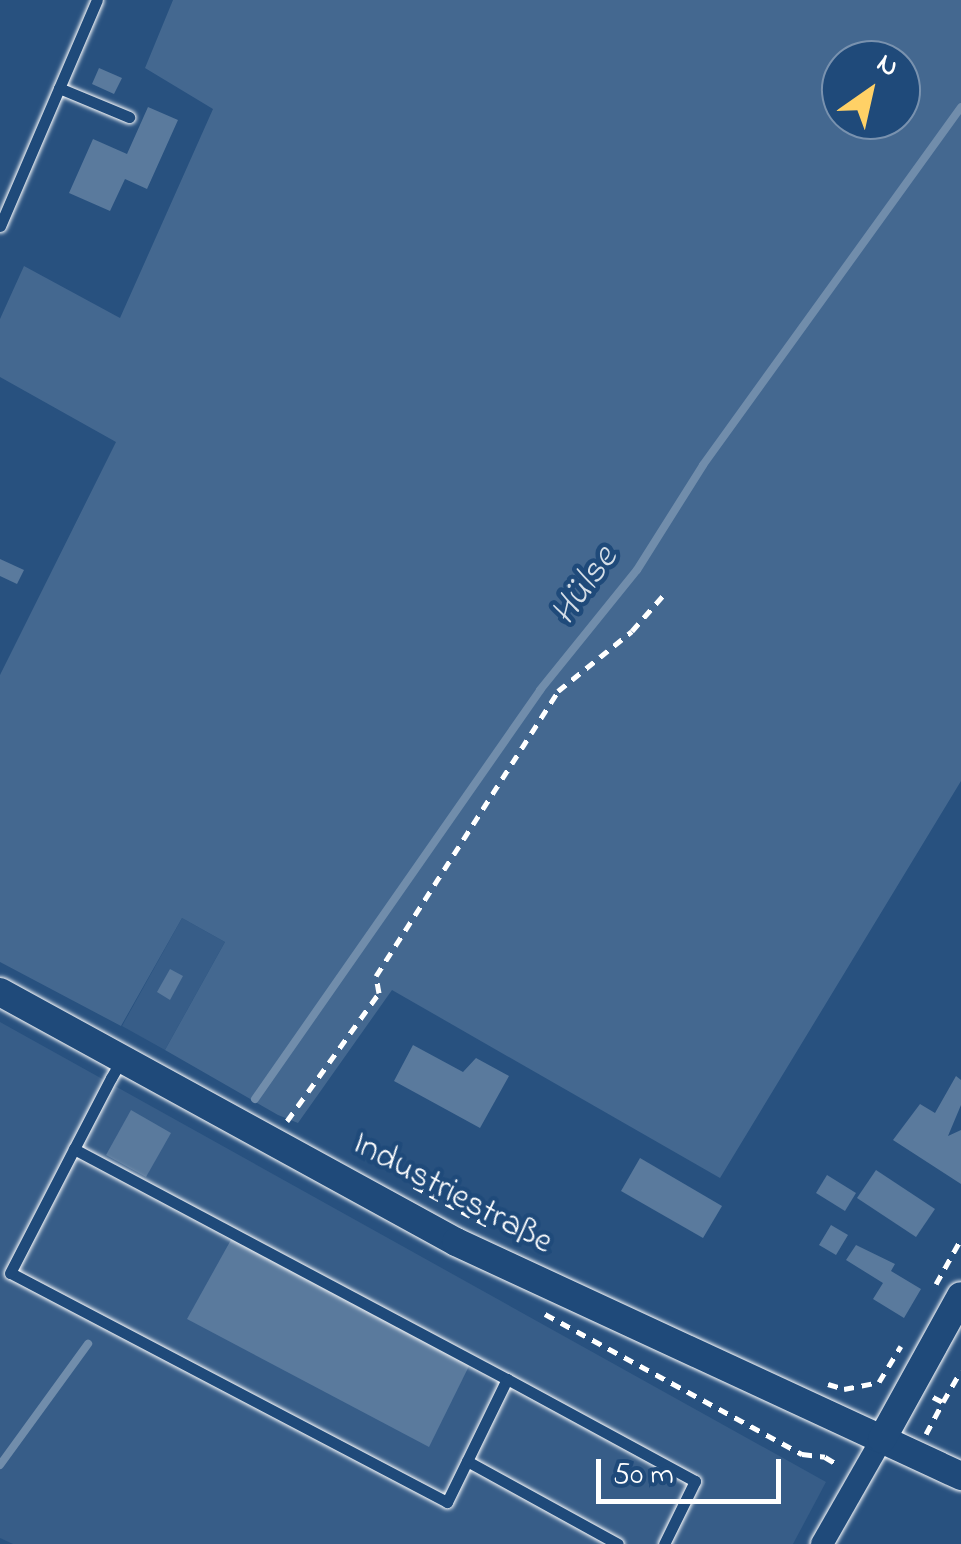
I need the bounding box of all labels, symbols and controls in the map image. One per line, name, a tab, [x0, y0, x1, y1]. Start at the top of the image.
north arrow	[821, 40, 921, 140]
text: N	[868, 44, 906, 89]
water label: Hülse	[543, 539, 629, 635]
street label: Industriestraße	[345, 1124, 559, 1264]
scale bar	[601, 1439, 786, 1501]
text: 50 m	[613, 1454, 674, 1498]

